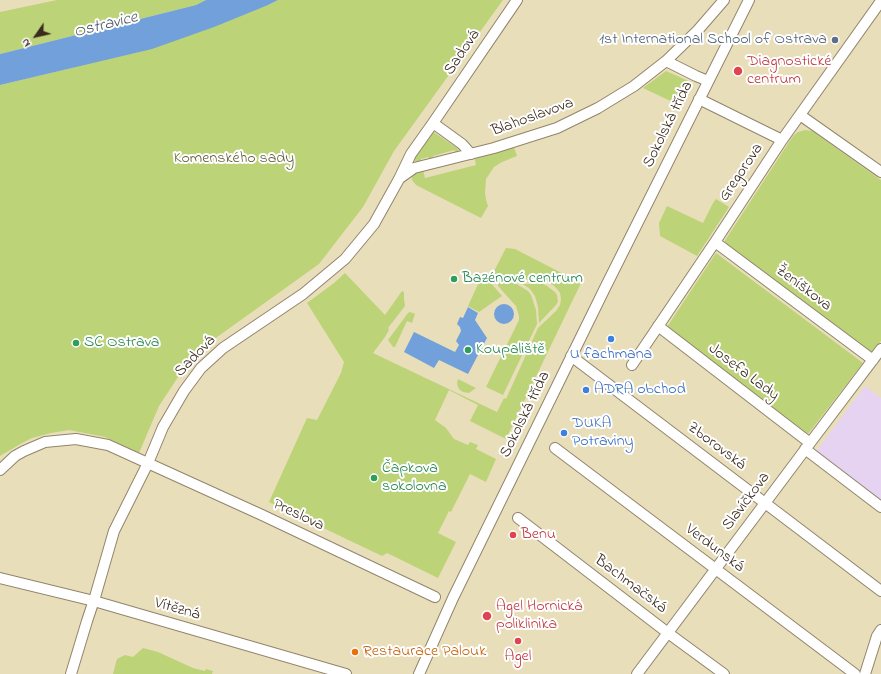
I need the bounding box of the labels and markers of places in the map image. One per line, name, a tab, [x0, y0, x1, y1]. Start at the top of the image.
place label: 1st International School of Ostrava	[599, 30, 827, 50]
marker: 1st International School of Ostrava	[830, 35, 840, 45]
place label: Diagnostické centrum	[747, 52, 831, 90]
marker: Diagnostické centrum	[732, 65, 744, 77]
place label: Bazénové centrum	[462, 269, 583, 289]
marker: Bazénové centrum	[449, 274, 459, 284]
place label: SC Ostrava	[84, 333, 160, 353]
marker: U fachmana	[606, 334, 616, 344]
marker: SC Ostrava	[71, 338, 81, 348]
place label: Koupaliště	[476, 340, 545, 360]
marker: Koupaliště	[463, 345, 473, 355]
place label: U fachmana	[570, 345, 652, 365]
place label: ADRA obchod	[594, 380, 686, 400]
marker: ADRA obchod	[581, 385, 591, 395]
place label: DUKA Potraviny	[572, 414, 633, 452]
marker: DUKA Potraviny	[559, 428, 569, 438]
place label: Čapkova sokolovna	[382, 459, 447, 497]
marker: Čapkova sokolovna	[369, 473, 379, 483]
place label: Benu	[521, 525, 556, 545]
marker: Benu	[508, 530, 518, 540]
place label: Agel Hornická poliklinika	[496, 597, 582, 635]
marker: Agel Hornická poliklinika	[481, 610, 493, 622]
marker: Agel	[513, 636, 523, 646]
place label: Restaurace Palouk	[363, 642, 486, 662]
marker: Restaurace Palouk	[350, 647, 360, 657]
place label: Agel	[505, 647, 531, 667]

